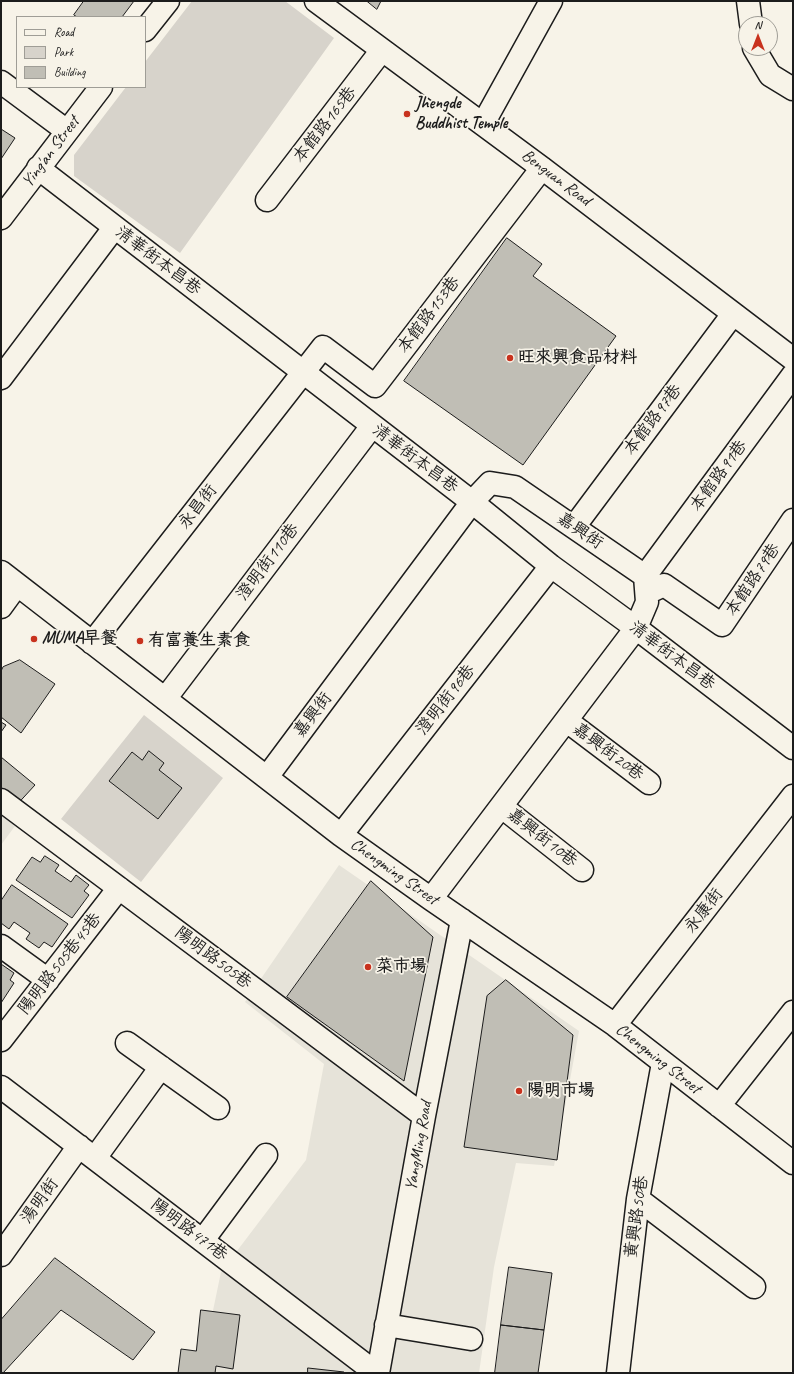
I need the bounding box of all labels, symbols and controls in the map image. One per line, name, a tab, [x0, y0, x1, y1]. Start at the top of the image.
legend	[16, 16, 146, 88]
north arrow	[738, 16, 778, 56]
text: N	[755, 18, 761, 32]
text: Road	[54, 24, 74, 40]
text: Park	[54, 44, 73, 60]
text: Building	[54, 64, 86, 80]
street label: 本館路165巷	[289, 83, 361, 167]
place label: Jhengde Buddhist Temple	[415, 94, 507, 134]
marker: Jhengde Buddhist Temple	[402, 109, 412, 119]
street label: Ying'an Street	[18, 112, 84, 192]
street label: Benguan Road	[517, 145, 595, 211]
street label: 清華街本昌巷	[111, 222, 205, 300]
street label: 本館路153巷	[393, 273, 465, 357]
place label: 旺來興食品材料	[518, 348, 637, 368]
marker: 旺來興食品材料	[505, 353, 515, 363]
street label: 本館路97巷	[620, 381, 686, 459]
street label: 清華街本昌巷	[368, 420, 462, 498]
street label: 本館路91巷	[686, 436, 752, 516]
street label: 永昌街	[174, 481, 222, 533]
street label: 嘉興街	[553, 508, 607, 554]
street label: 澄明街110巷	[232, 520, 304, 604]
street label: 本館路79巷	[721, 540, 785, 620]
street label: 清華街本昌巷	[625, 617, 719, 695]
place label: MUMA早餐	[42, 629, 117, 649]
place label: 有富養生素食	[148, 631, 250, 651]
marker: MUMA早餐	[29, 634, 39, 644]
marker: 有富養生素食	[135, 636, 145, 646]
street label: 澄明街96巷	[412, 661, 480, 739]
street label: 嘉興街	[290, 688, 336, 742]
street label: 嘉興街20巷	[569, 719, 647, 785]
street label: 嘉興街10巷	[503, 804, 581, 872]
street label: Chengming Street	[346, 834, 442, 910]
street label: 永康街	[680, 885, 728, 937]
street label: 陽明路505巷45巷	[14, 909, 106, 1019]
street label: 陽明路505巷	[171, 922, 255, 994]
place label: 菜市場	[376, 957, 427, 977]
marker: 菜市場	[363, 962, 373, 972]
street label: Chengming Street	[611, 1019, 705, 1099]
place label: 陽明市場	[527, 1081, 595, 1101]
marker: 陽明市場	[514, 1086, 524, 1096]
street label: YangMing Road	[401, 1100, 437, 1192]
street label: 湯明街	[17, 1174, 63, 1228]
street label: 黃興路50巷	[621, 1174, 653, 1260]
street label: 陽明路471巷	[147, 1194, 231, 1266]

